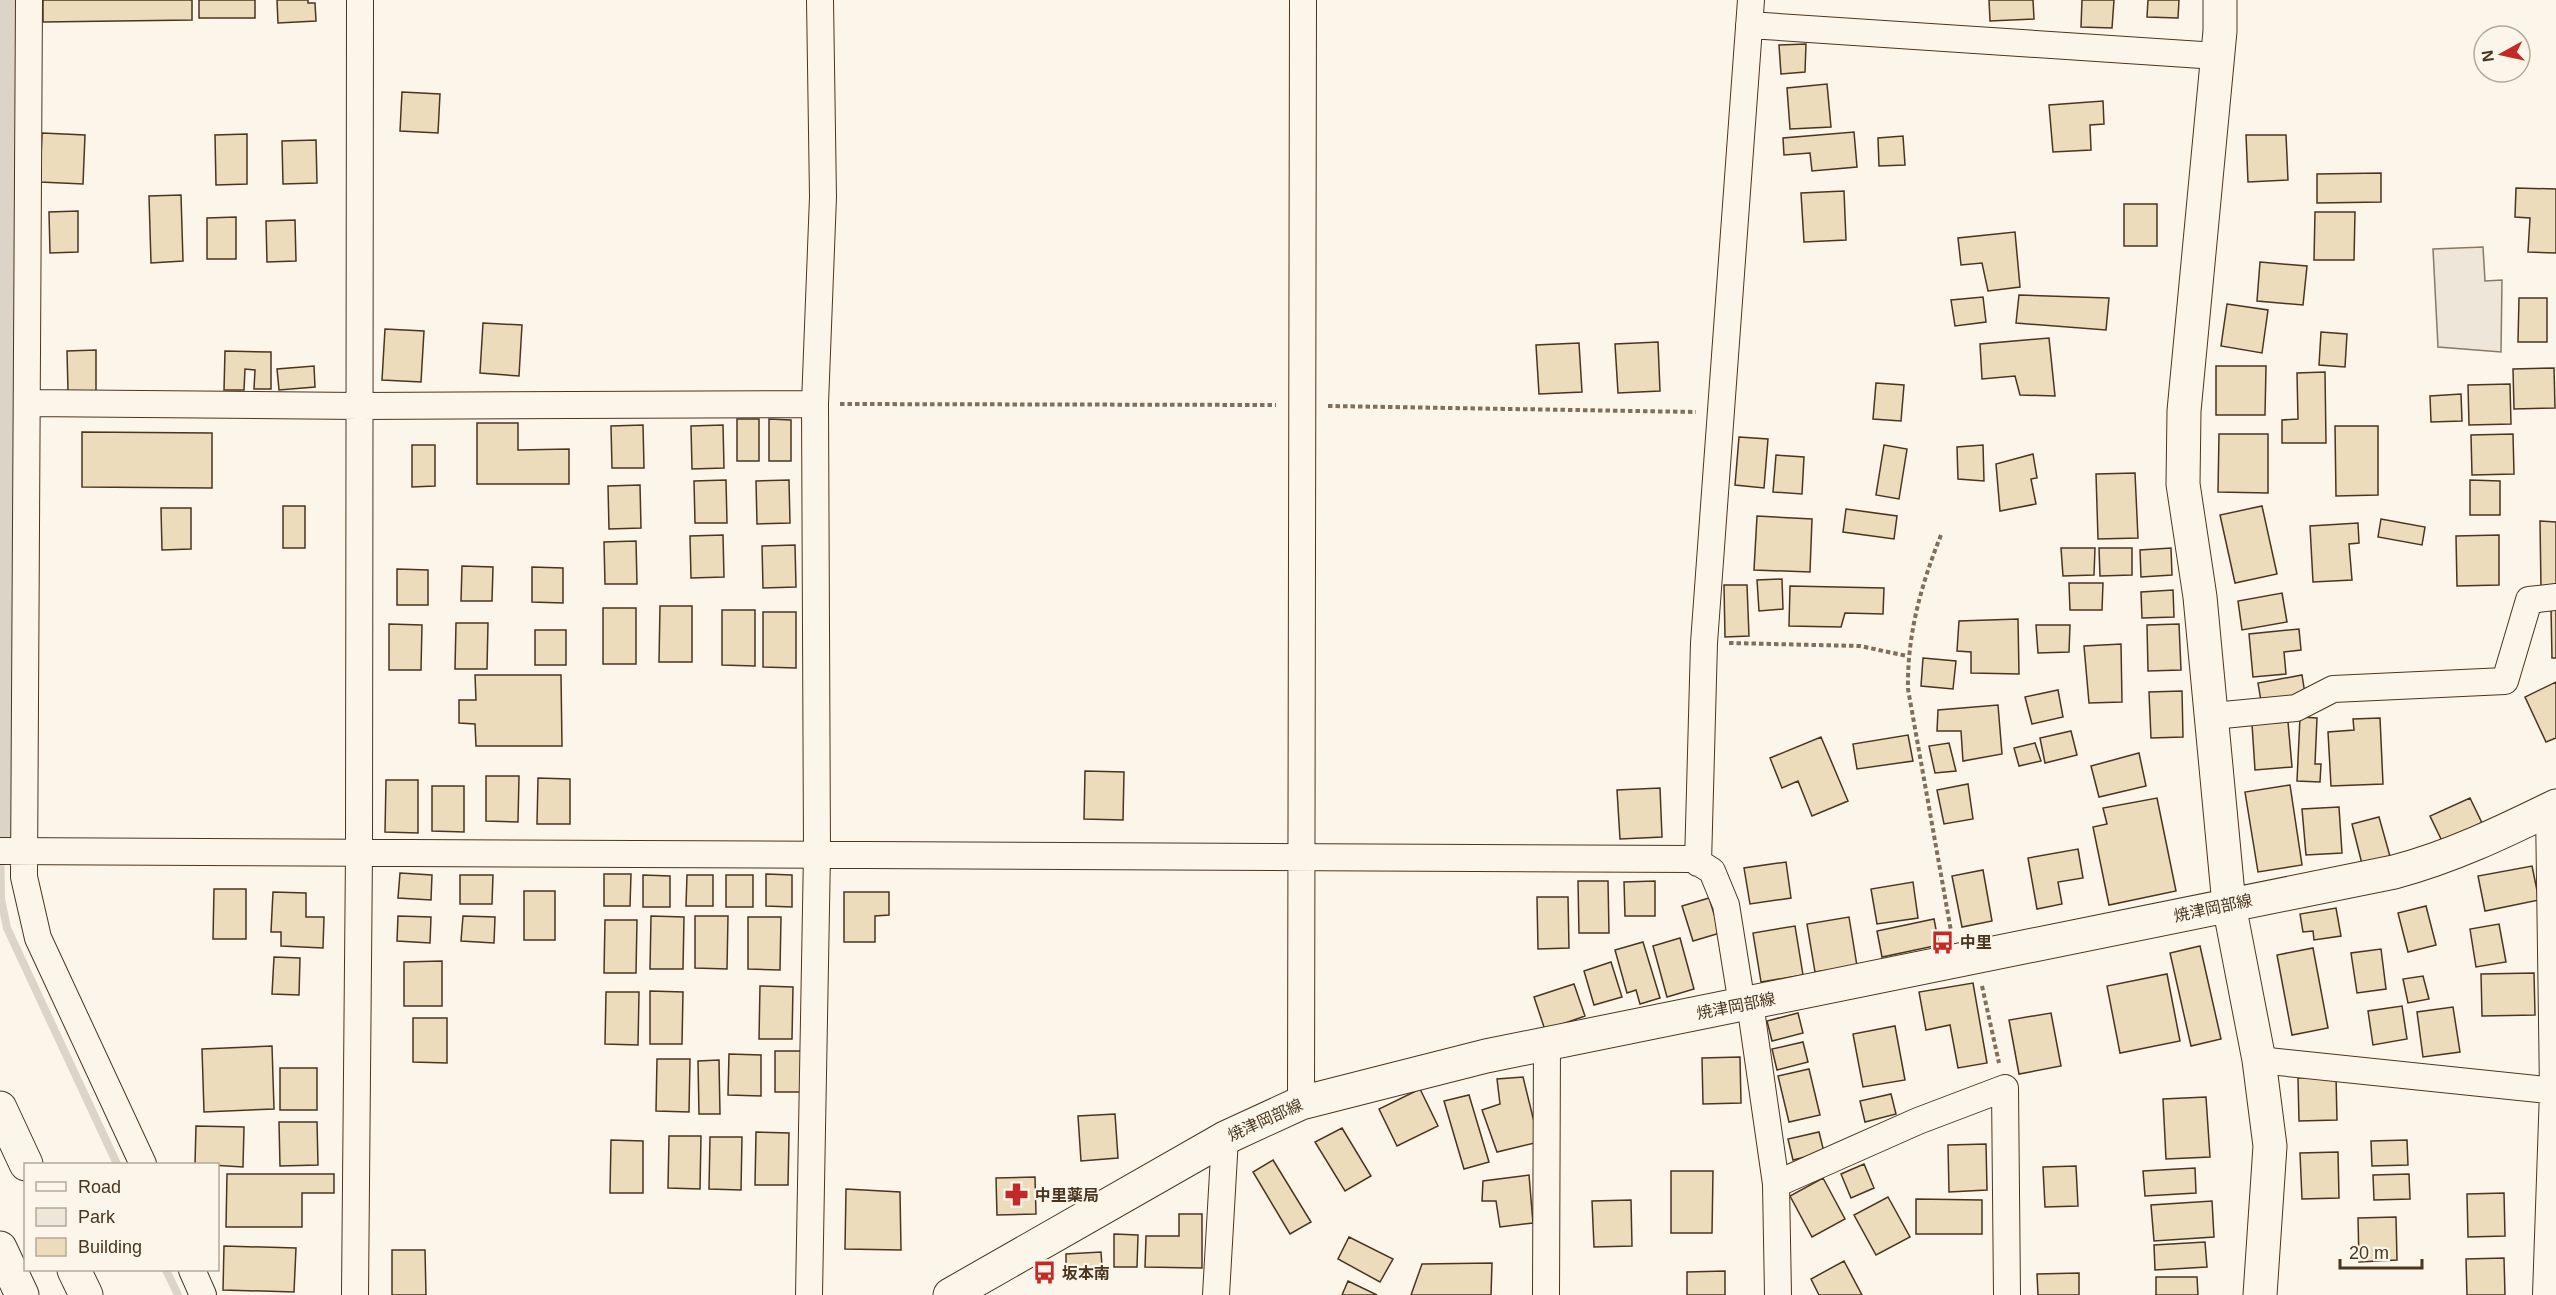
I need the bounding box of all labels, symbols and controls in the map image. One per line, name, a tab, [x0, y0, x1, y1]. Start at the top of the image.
north arrow	[2472, 24, 2532, 84]
text: N	[2478, 49, 2497, 63]
street label: 焼津岡部線	[2172, 891, 2254, 925]
bus stop icon: 中里	[1929, 929, 1955, 955]
place label: 中里	[1960, 934, 1992, 951]
street label: 焼津岡部線	[1695, 990, 1777, 1022]
street label: 焼津岡部線	[1225, 1096, 1305, 1144]
legend	[24, 1163, 219, 1271]
text: Road	[78, 1177, 121, 1197]
pharmacy icon: 中里薬局	[1004, 1182, 1030, 1208]
place label: 中里薬局	[1035, 1187, 1099, 1204]
text: Park	[78, 1207, 116, 1227]
scale bar	[2340, 1232, 2422, 1270]
text: Building	[78, 1237, 142, 1257]
text: 20 m	[2349, 1243, 2389, 1263]
bus stop icon: 坂本南	[1031, 1260, 1057, 1286]
place label: 坂本南	[1062, 1265, 1110, 1282]

